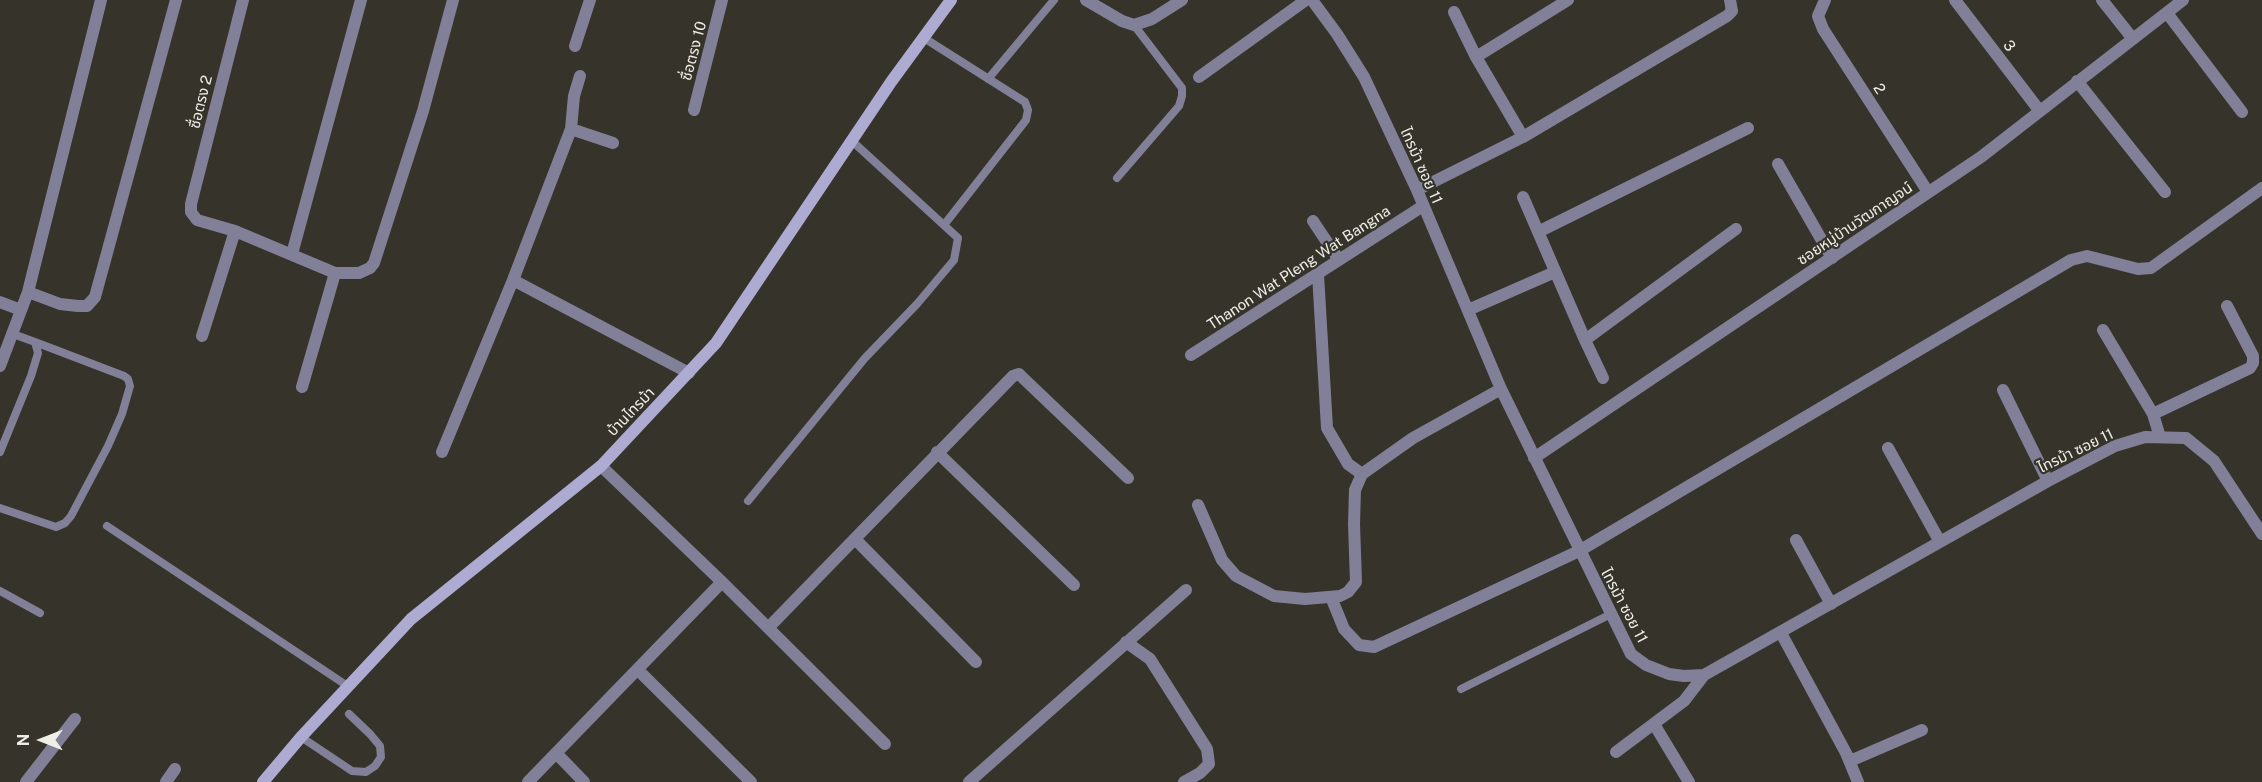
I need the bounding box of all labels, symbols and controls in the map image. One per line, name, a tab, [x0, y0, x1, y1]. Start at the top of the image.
street label: ซื่อตรง 10	[677, 19, 711, 83]
street label: 3	[1999, 37, 2019, 55]
street label: ซื่อตรง 2	[186, 73, 216, 131]
street label: 2	[1869, 80, 1889, 98]
street label: ไทรม้า ซอย 11	[1396, 125, 1446, 207]
street label: ซอยหมู่บ้านวัฒกาญจน์	[1794, 179, 1916, 269]
street label: Thanon Wat Pleng Wat Bangna	[1204, 202, 1394, 334]
street label: บ้านไทรม้า	[603, 384, 659, 440]
street label: ไทรม้า ซอย 11	[2035, 425, 2117, 477]
street label: ไทรม้า ซอย 11	[1597, 566, 1651, 646]
north arrow	[12, 710, 72, 770]
text: N	[14, 734, 33, 746]

